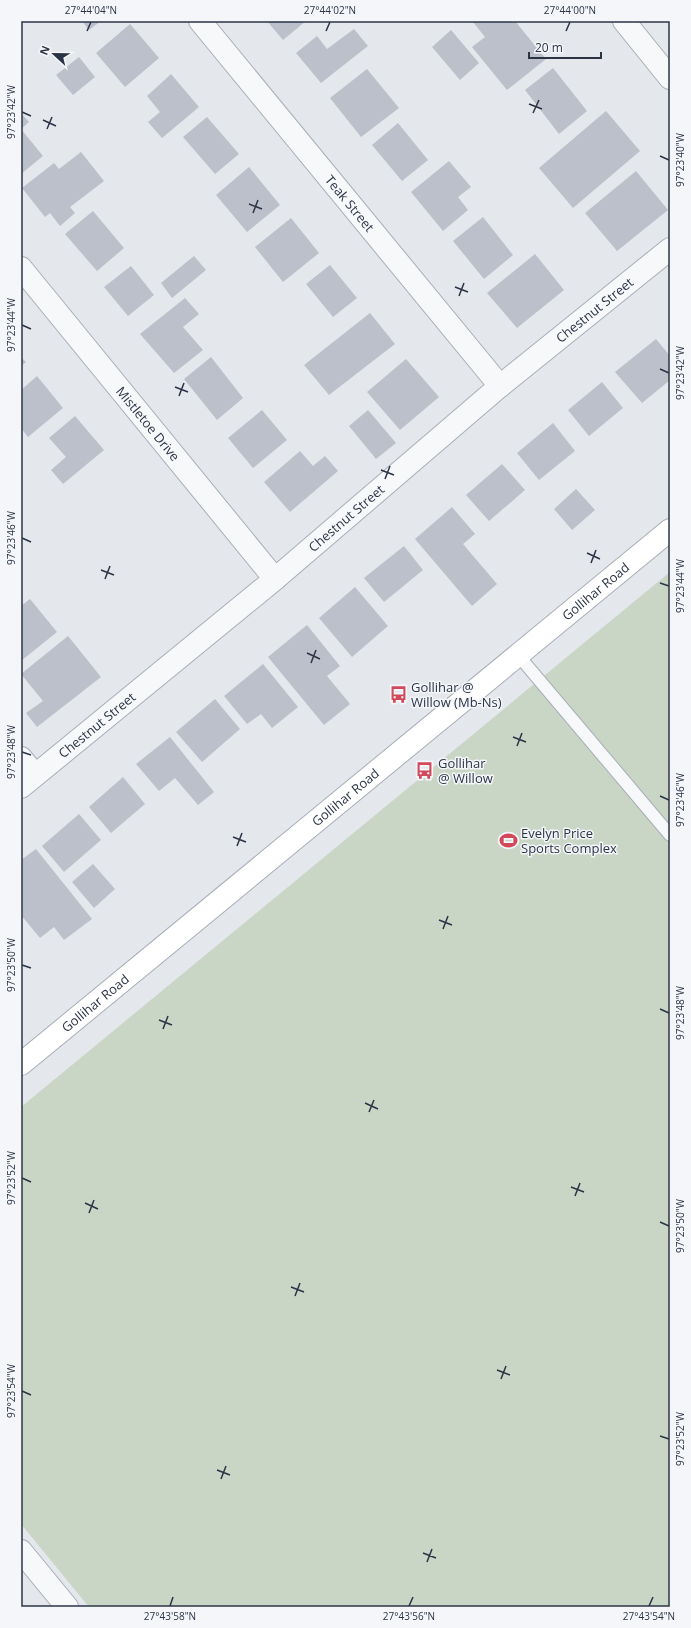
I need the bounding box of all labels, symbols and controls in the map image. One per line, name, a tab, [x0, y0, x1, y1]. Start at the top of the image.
text: 27°44'04"N	[65, 3, 117, 17]
text: 27°44'02"N	[304, 3, 356, 17]
text: 27°44'00"N	[544, 3, 596, 17]
north arrow	[34, 34, 74, 74]
scale bar	[529, 34, 601, 60]
text: 20 m	[535, 39, 563, 56]
text: N	[36, 43, 53, 57]
text: 97°23'42"W	[4, 84, 18, 139]
text: 97°23'40"W	[673, 132, 687, 187]
street label: Teak Street	[321, 171, 379, 236]
street label: Chestnut Street	[552, 273, 637, 347]
text: 97°23'44"W	[4, 297, 18, 352]
text: 97°23'42"W	[673, 345, 687, 400]
street label: Mistletoe Drive	[112, 383, 184, 465]
street label: Chestnut Street	[304, 480, 388, 556]
text: 97°23'46"W	[4, 510, 18, 565]
street label: Gollihar Road	[558, 558, 633, 624]
text: 97°23'44"W	[673, 558, 687, 613]
place label: Gollihar @ Willow (Mb-Ns)	[411, 678, 502, 711]
bus stop icon: Gollihar @ Willow (Mb-Ns)	[388, 684, 408, 704]
street label: Chestnut Street	[54, 688, 139, 762]
text: 97°23'48"W	[4, 724, 18, 779]
place label: Gollihar @ Willow	[438, 754, 493, 787]
bus stop icon: Gollihar @ Willow	[415, 760, 435, 780]
street label: Gollihar Road	[308, 764, 383, 830]
text: 97°23'46"W	[673, 772, 687, 827]
place label: Evelyn Price Sports Complex	[521, 824, 617, 857]
sports icon: Evelyn Price Sports Complex	[498, 830, 518, 850]
text: 97°23'50"W	[4, 937, 18, 992]
street label: Gollihar Road	[58, 970, 133, 1036]
text: 97°23'48"W	[673, 985, 687, 1040]
text: 97°23'52"W	[4, 1150, 18, 1205]
text: 97°23'50"W	[673, 1198, 687, 1253]
text: 97°23'54"W	[4, 1363, 18, 1418]
text: 97°23'52"W	[673, 1411, 687, 1466]
text: 27°43'58"N	[144, 1609, 196, 1623]
text: 27°43'56"N	[383, 1609, 435, 1623]
text: 27°43'54"N	[623, 1609, 675, 1623]

